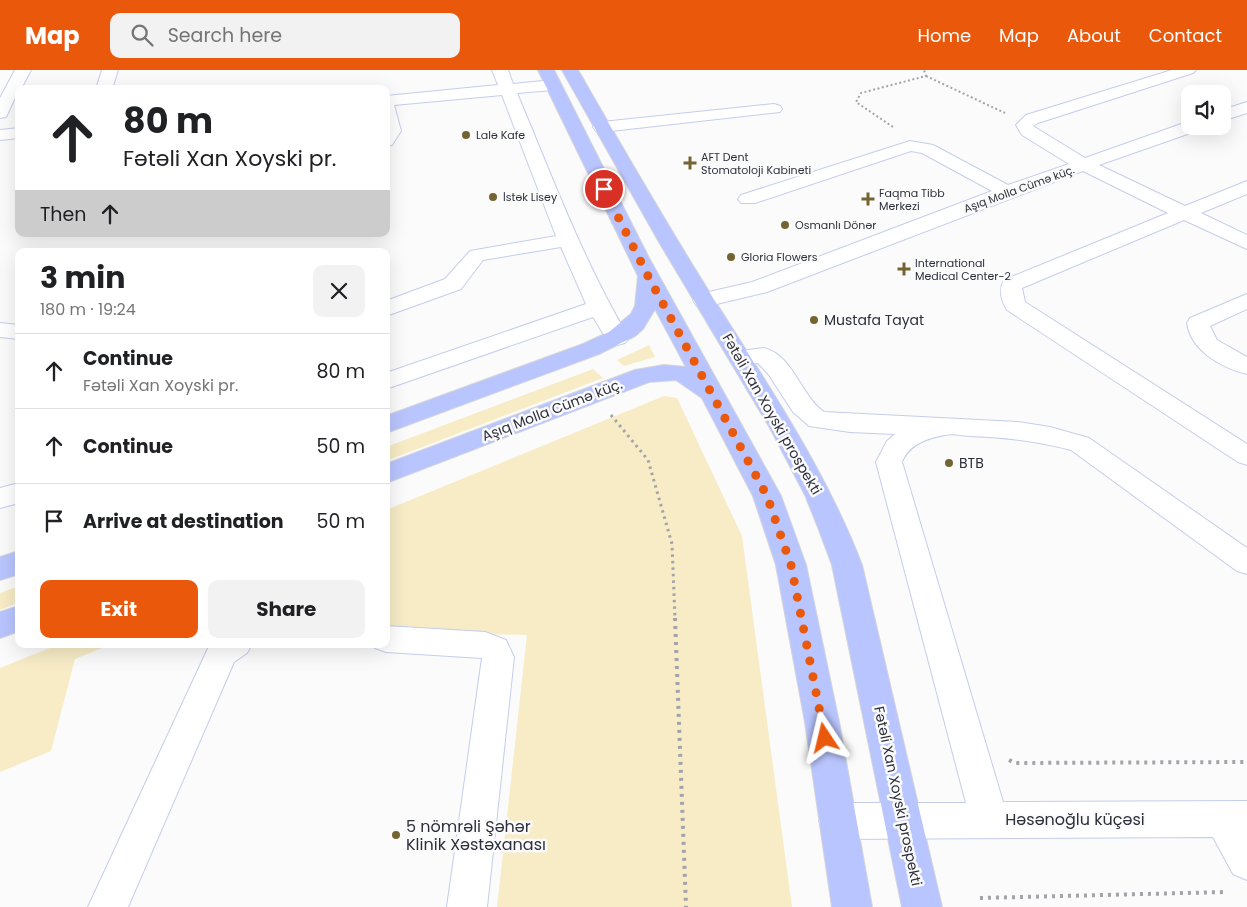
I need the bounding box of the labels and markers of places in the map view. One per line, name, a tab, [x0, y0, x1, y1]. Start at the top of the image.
place label: Lalə Kafe	[476, 127, 525, 143]
marker: Lalə Kafe	[460, 129, 472, 141]
place label: AFT Dent Stomatoloji Kabineti	[701, 149, 811, 178]
marker: AFT Dent Stomatoloji Kabineti	[683, 156, 697, 170]
pin	[583, 168, 625, 210]
place label: Faqma Tibb Merkezi	[879, 185, 945, 214]
place label: İstək Lisey	[503, 189, 558, 205]
marker: İstək Lisey	[487, 191, 499, 203]
marker: Faqma Tibb Merkezi	[861, 192, 875, 206]
place label: Osmanlı Dönər	[795, 217, 876, 233]
marker: Osmanlı Dönər	[779, 219, 791, 231]
place label: Gloria Flowers	[741, 249, 818, 265]
marker: Gloria Flowers	[725, 251, 737, 263]
place label: International Medical Center-2	[915, 255, 1011, 284]
marker: International Medical Center-2	[897, 262, 911, 276]
place label: Mustafa Tayat	[824, 310, 924, 330]
marker: Mustafa Tayat	[808, 314, 820, 326]
place label: BTB	[959, 453, 984, 473]
marker: BTB	[943, 457, 955, 469]
place label: 5 nömrəli Şəhər Klinik Xəstəxanası	[406, 815, 546, 856]
marker: 5 nömrəli Şəhər Klinik Xəstəxanası	[390, 829, 402, 841]

